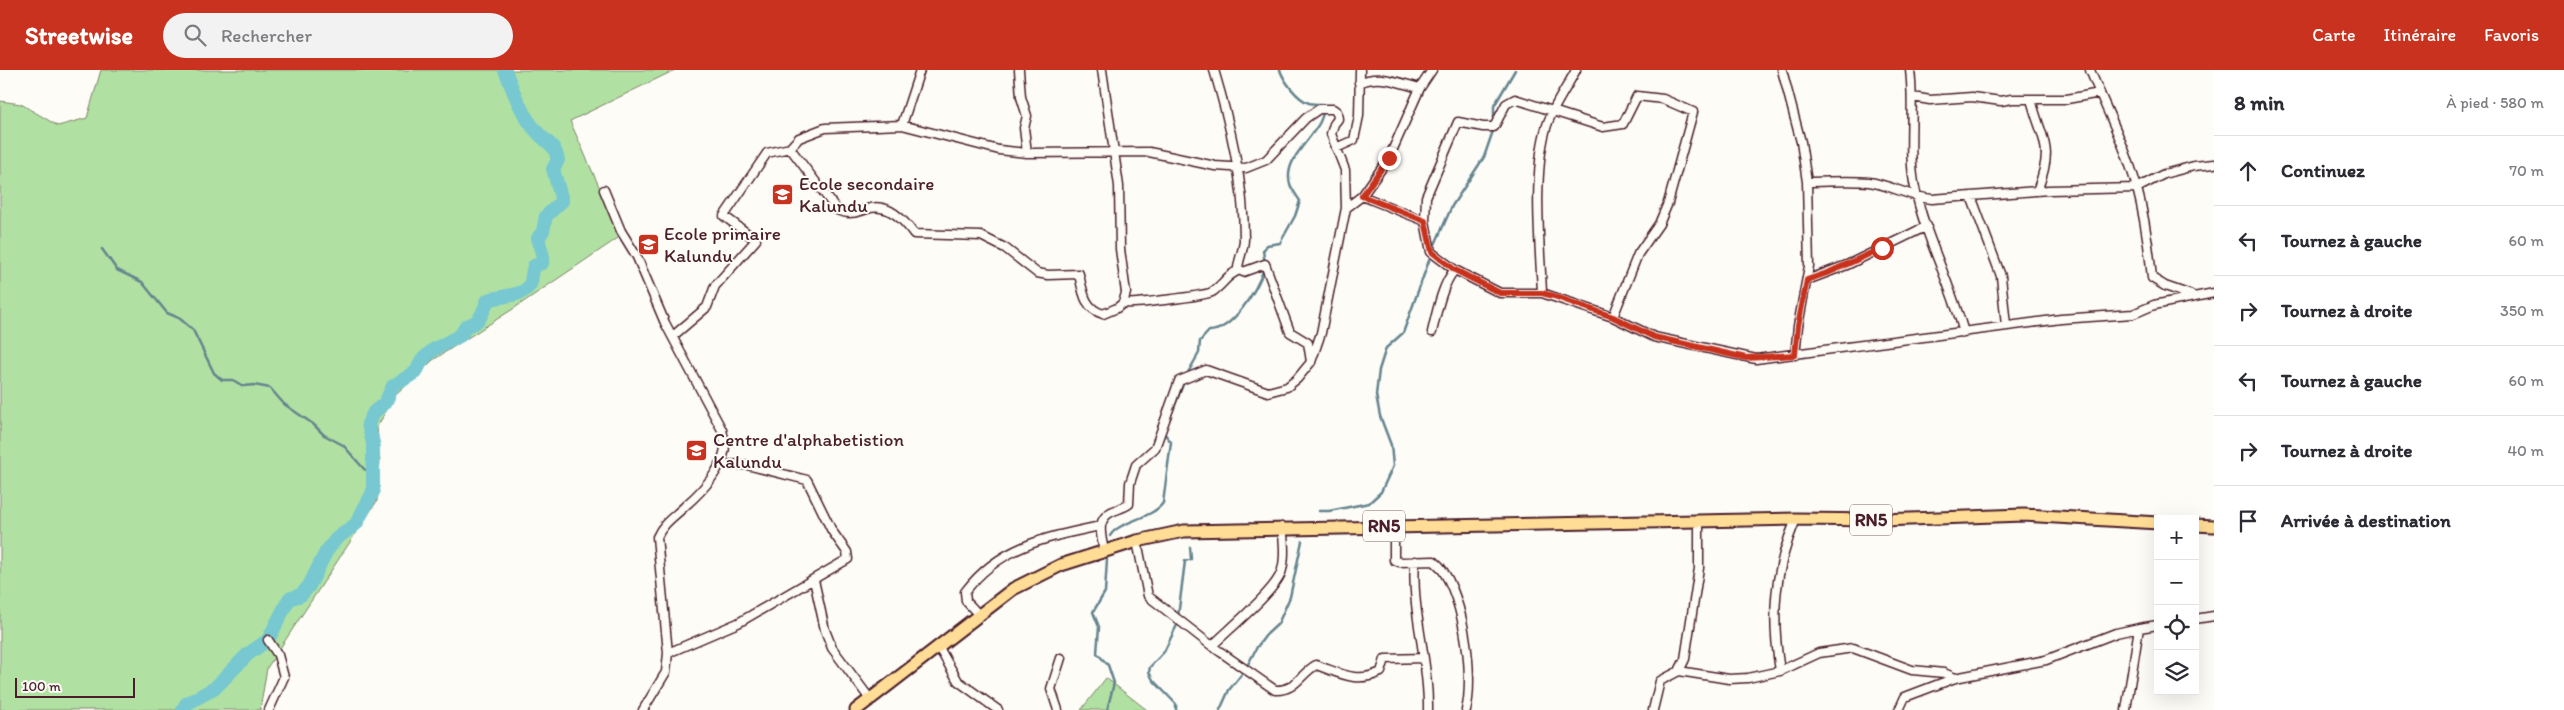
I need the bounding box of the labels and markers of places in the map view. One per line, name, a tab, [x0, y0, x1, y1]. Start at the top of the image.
place label: Ecole secondaire Kalundu	[799, 172, 934, 217]
school or university icon: Ecole secondaire Kalundu	[771, 182, 795, 206]
place label: Ecole primaire Kalundu	[664, 222, 781, 267]
school or university icon: Ecole primaire Kalundu	[636, 232, 660, 256]
place label: Centre d'alphabetistion Kalundu	[713, 428, 904, 473]
school or university icon: Centre d'alphabetistion Kalundu	[685, 438, 709, 462]

